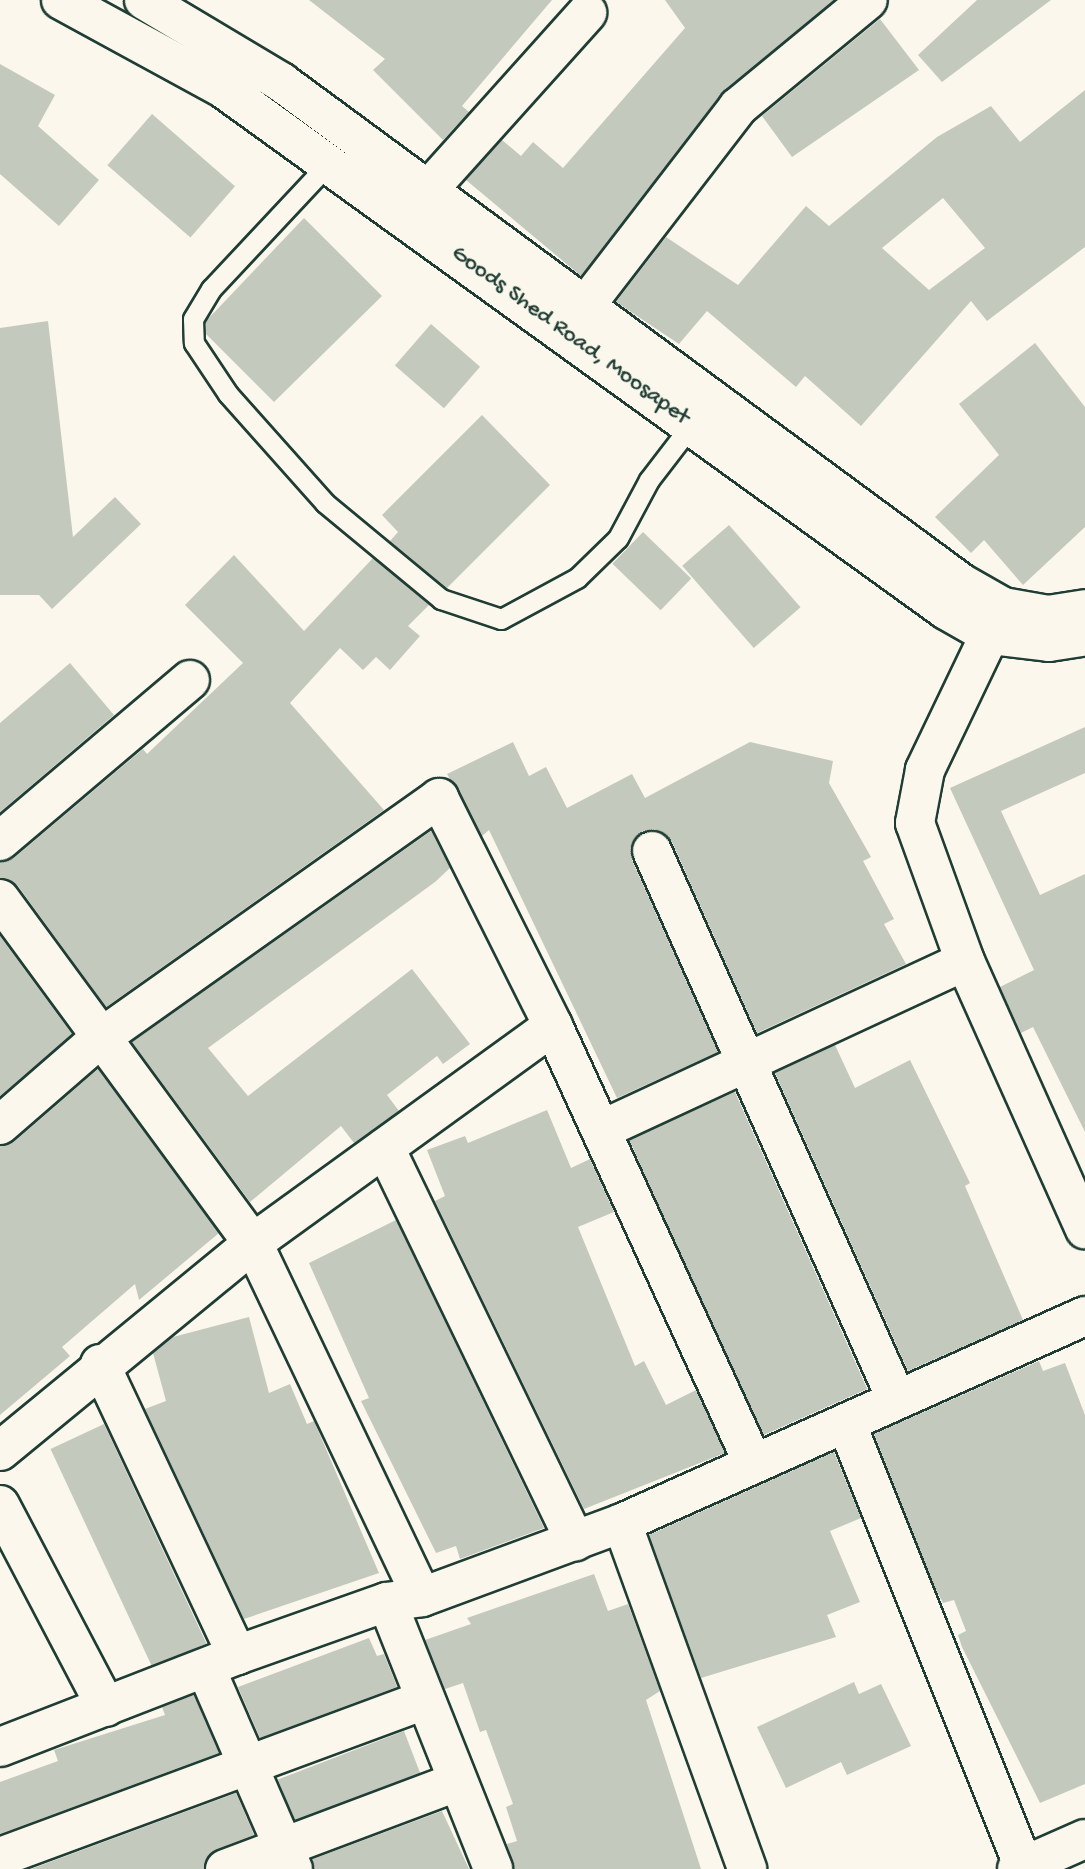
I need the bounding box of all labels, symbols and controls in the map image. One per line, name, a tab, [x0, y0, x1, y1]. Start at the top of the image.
street label: Goods Shed Road, Moosapet	[445, 240, 695, 432]

